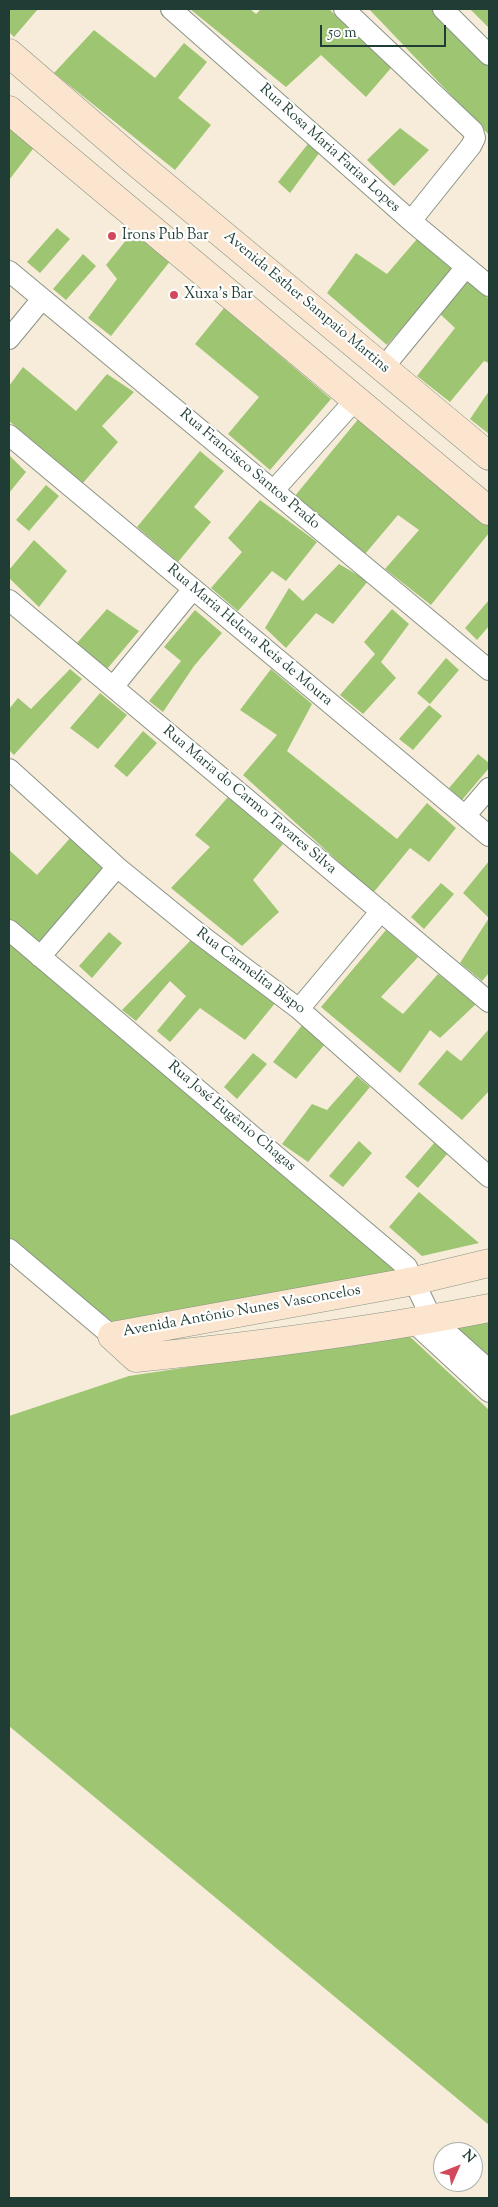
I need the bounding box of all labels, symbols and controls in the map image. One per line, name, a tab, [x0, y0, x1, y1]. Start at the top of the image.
scale bar	[323, 15, 449, 47]
text: 50 m	[328, 23, 357, 44]
street label: Rua Rosa Maria Farias Lopes	[255, 81, 403, 217]
place label: Irons Pub Bar	[122, 227, 209, 245]
street label: Avenida Esther Sampaio Martins	[219, 228, 393, 378]
marker: Irons Pub Bar	[106, 230, 118, 242]
place label: Xuxa's Bar	[184, 286, 253, 304]
marker: Xuxa's Bar	[168, 289, 180, 301]
street label: Rua Francisco Santos Prado	[175, 406, 323, 534]
street label: Rua Maria Helena Reis de Moura	[163, 561, 335, 711]
street label: Rua Maria do Carmo Tavares Silva	[158, 723, 340, 879]
street label: Rua Carmelita Bispo	[192, 925, 308, 1019]
street label: Rua José Eugênio Chagas	[163, 1058, 299, 1176]
street label: Avenida Antônio Nunes Vasconcelos	[122, 1282, 362, 1342]
north arrow	[433, 2142, 483, 2192]
text: N	[457, 2146, 479, 2168]

